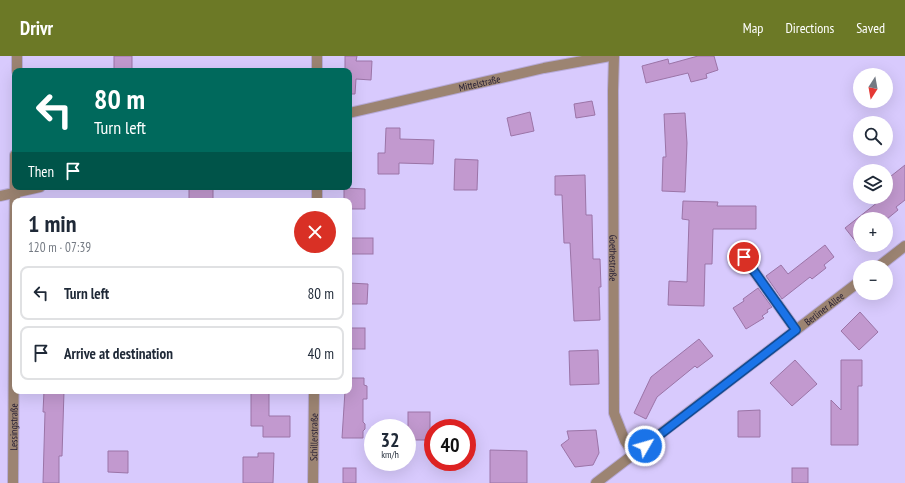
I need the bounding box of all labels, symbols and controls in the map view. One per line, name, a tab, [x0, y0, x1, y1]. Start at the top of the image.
text: Drivr	[20, 16, 53, 40]
text: Map	[743, 19, 763, 37]
text: Directions	[785, 19, 834, 37]
text: Saved	[856, 19, 885, 37]
north arrow	[853, 68, 893, 108]
map controls	[853, 68, 893, 300]
street label: Mittelstraße	[457, 72, 502, 94]
text: 80 m	[94, 80, 145, 117]
icon: left	[28, 84, 80, 136]
text: Turn left	[94, 116, 146, 139]
button: search	[853, 116, 893, 156]
icon: arrive	[62, 160, 84, 182]
text: Then	[28, 162, 54, 181]
button: layers	[853, 164, 893, 204]
text: 1 min	[28, 208, 76, 239]
button: close	[294, 211, 336, 253]
button: +	[853, 212, 893, 252]
street label: Goethestraße	[607, 235, 620, 281]
text: 120 m · 07:39	[28, 239, 91, 256]
pin	[727, 240, 761, 274]
icon: arrive	[733, 246, 755, 268]
button: −	[853, 260, 893, 300]
icon: left	[30, 282, 52, 304]
text: Turn left	[64, 284, 109, 303]
text: 80 m	[308, 284, 334, 303]
street label: Berliner Allee	[801, 289, 847, 328]
icon: arrive	[30, 342, 52, 364]
text: Arrive at destination	[64, 344, 173, 363]
text: 40 m	[308, 344, 334, 363]
street label: Lessingstraße	[7, 403, 20, 451]
street label: Schillerstraße	[307, 413, 320, 461]
speed limit sign: 40	[424, 419, 476, 471]
position arrow	[624, 425, 666, 467]
text: 32	[380, 427, 400, 453]
text: km/h	[381, 448, 399, 461]

